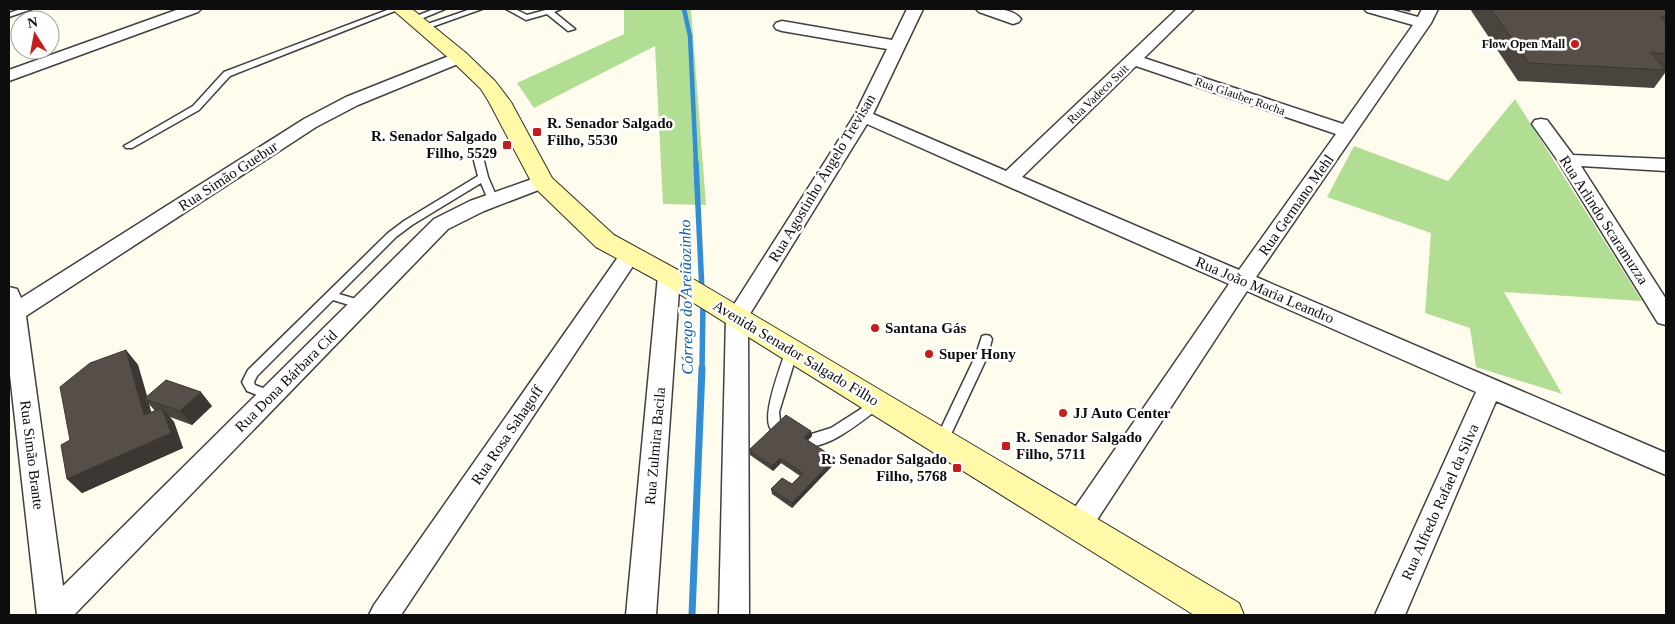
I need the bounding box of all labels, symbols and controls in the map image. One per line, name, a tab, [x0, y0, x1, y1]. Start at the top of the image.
north arrow	[10, 10, 60, 60]
text: N	[26, 14, 39, 31]
place label: Flow Open Mall	[1482, 37, 1566, 51]
marker: Flow Open Mall	[1569, 38, 1581, 50]
street label: Rua Vadeco Suit	[1064, 61, 1132, 127]
street label: Rua Glauber Rocha	[1193, 74, 1288, 118]
street label: Rua Agostinho Ângelo Trevisan	[765, 91, 879, 265]
place label: R. Senador Salgado Filho, 5530	[547, 115, 673, 148]
marker: R. Senador Salgado Filho, 5530	[531, 126, 543, 138]
place label: R. Senador Salgado Filho, 5529	[371, 128, 497, 161]
street label: Rua Simão Guebur	[175, 138, 281, 214]
marker: R. Senador Salgado Filho, 5529	[501, 139, 513, 151]
street label: Rua Germano Mehl	[1255, 152, 1337, 258]
street label: Rua Arlindo Scaramuzza	[1556, 153, 1652, 288]
water label: Córrego do Areiãozinho	[676, 219, 697, 375]
street label: Rua João Maria Leandro	[1193, 254, 1337, 326]
street label: Avenida Senador Salgado Filho	[710, 297, 882, 409]
place label: Santana Gás	[885, 320, 966, 336]
marker: Santana Gás	[869, 322, 881, 334]
street label: Rua Dona Bárbara Cid	[232, 327, 340, 435]
place label: Super Hony	[939, 346, 1016, 362]
marker: Super Hony	[923, 348, 935, 360]
street label: Rua Rosa Sahagoff	[468, 383, 546, 487]
street label: Rua Zulmira Bacila	[642, 386, 668, 506]
street label: Rua Simão Brante	[17, 399, 47, 511]
place label: JJ Auto Center	[1073, 405, 1171, 421]
marker: JJ Auto Center	[1057, 407, 1069, 419]
street label: Rua Alfredo Rafael da Silva	[1398, 421, 1482, 583]
place label: R. Senador Salgado Filho, 5711	[1016, 429, 1142, 462]
marker: R. Senador Salgado Filho, 5711	[1000, 440, 1012, 452]
place label: R. Senador Salgado Filho, 5768	[821, 451, 947, 484]
marker: R. Senador Salgado Filho, 5768	[951, 462, 963, 474]

